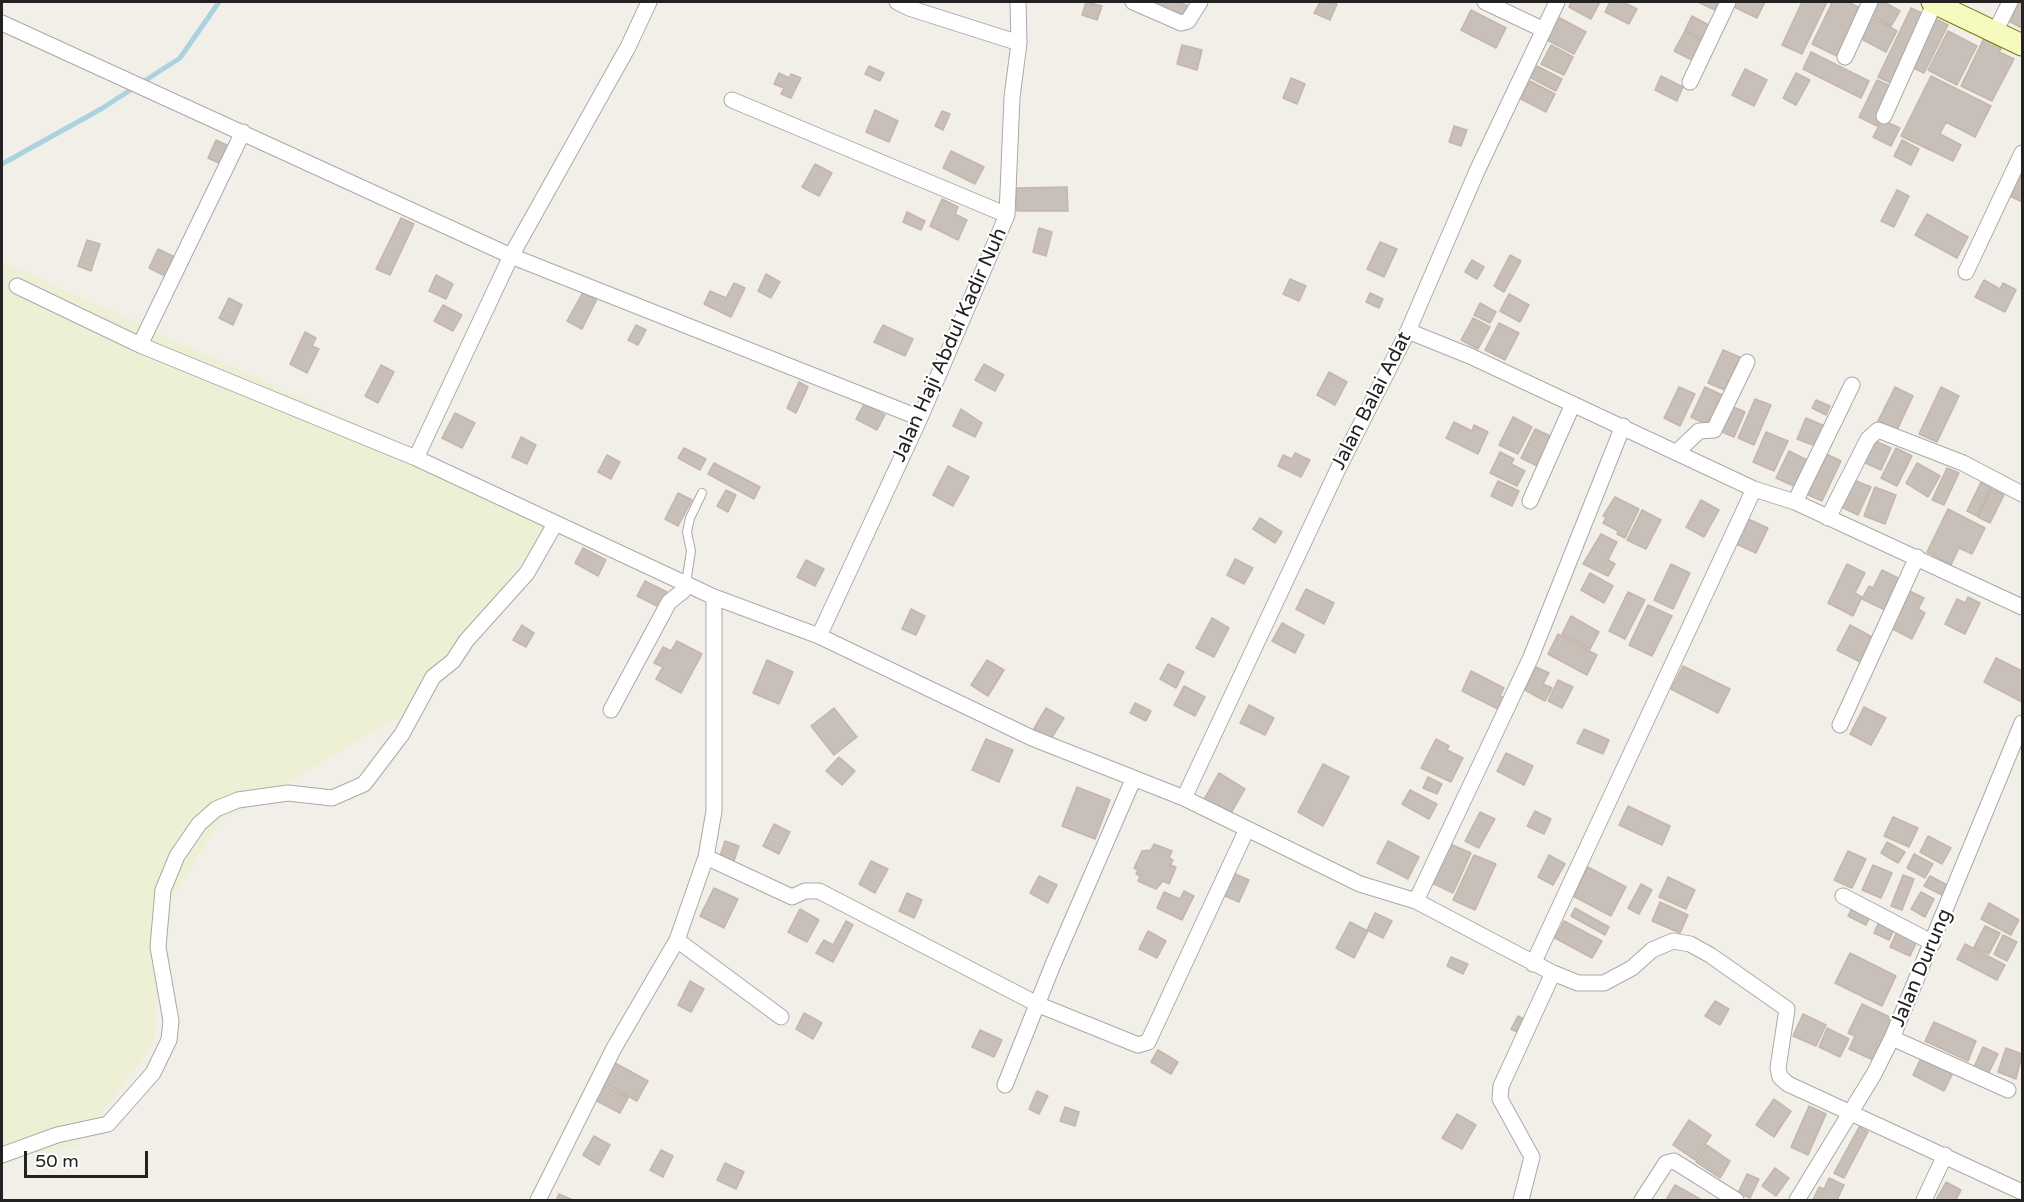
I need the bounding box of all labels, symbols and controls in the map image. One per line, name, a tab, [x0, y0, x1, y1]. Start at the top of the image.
street label: Jalan Haji Abdul Kadir Nuh	[887, 224, 1013, 466]
street label: Jalan Balai Adat	[1327, 328, 1417, 474]
street label: Jalan Durung	[1886, 905, 1958, 1031]
scale bar	[27, 1139, 152, 1177]
text: 50 m	[35, 1150, 79, 1172]

